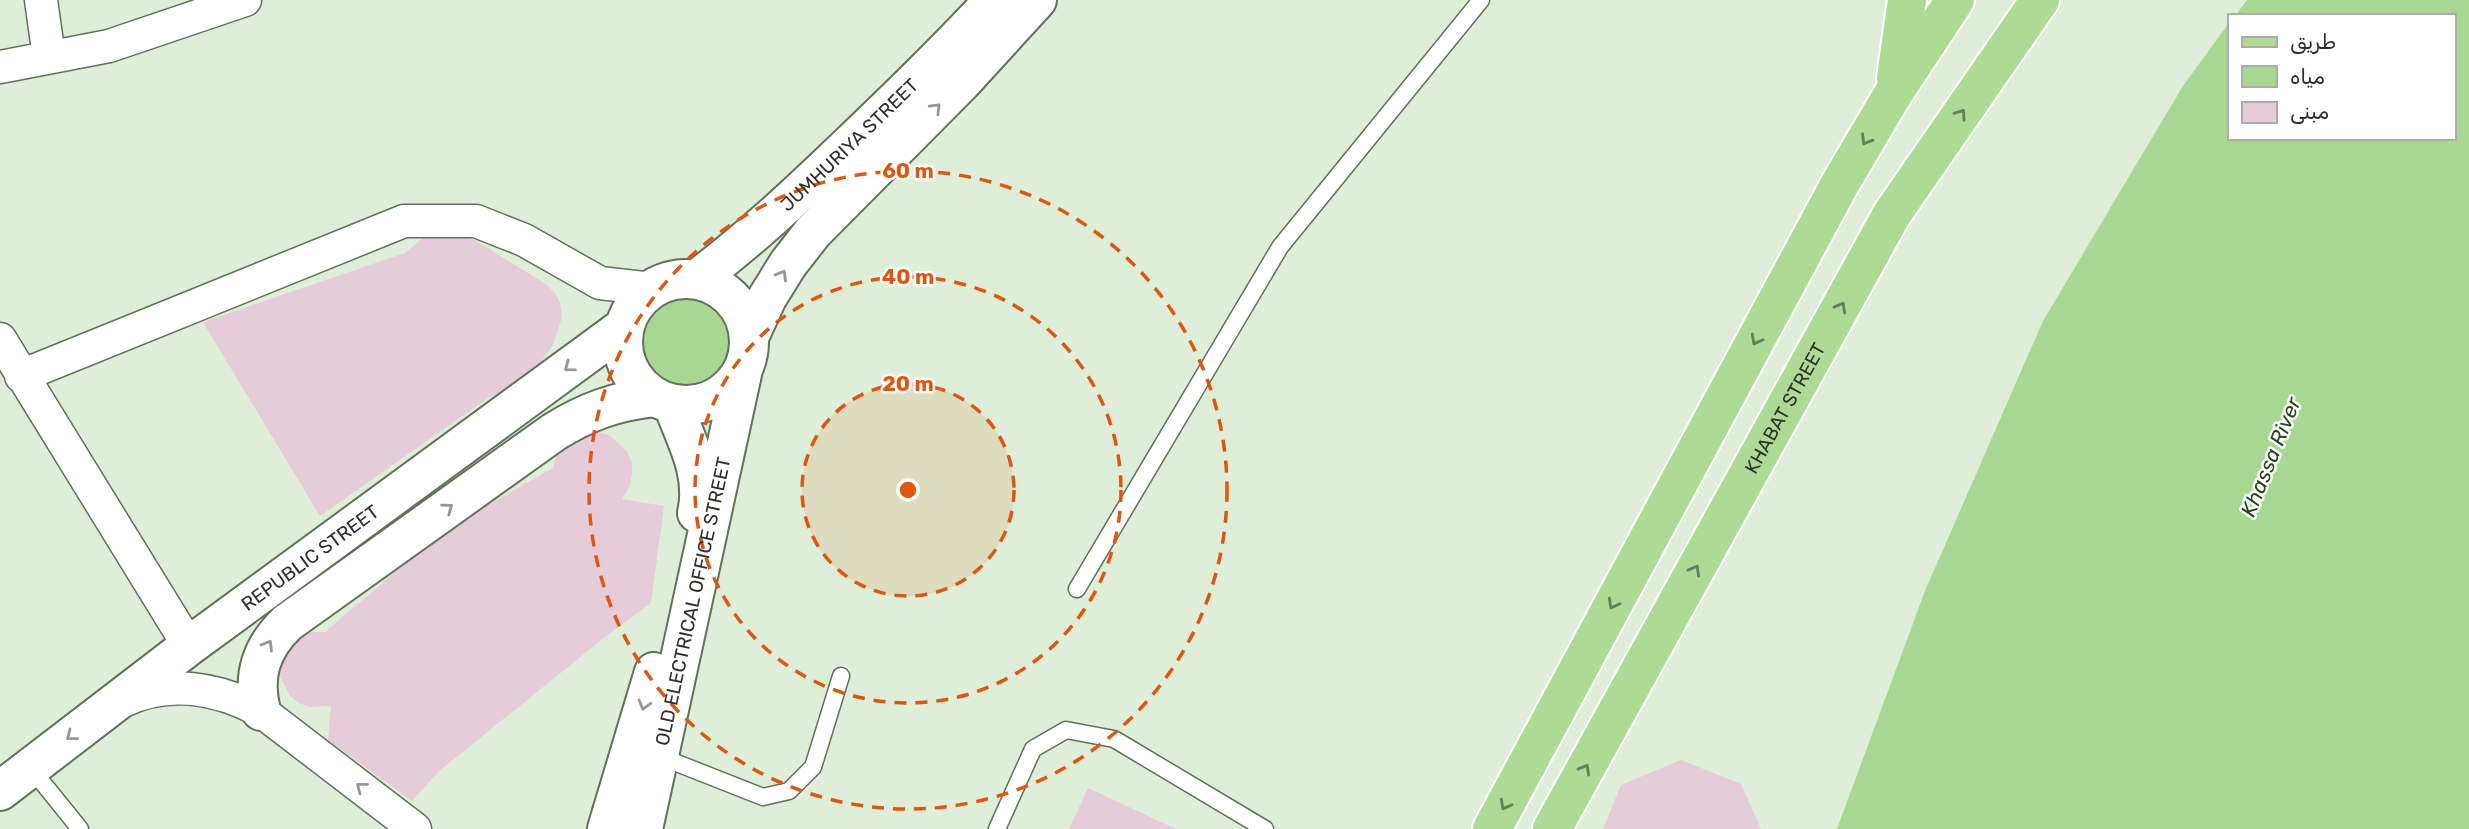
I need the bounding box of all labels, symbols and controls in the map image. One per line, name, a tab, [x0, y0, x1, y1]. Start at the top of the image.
legend	[2228, 14, 2455, 140]
text: طريق	[2290, 29, 2336, 54]
text: مياه	[2290, 64, 2325, 89]
street label: JUMHURIYA STREET	[776, 74, 923, 216]
text: مبنى	[2290, 99, 2329, 124]
one-way arrow	[928, 104, 941, 117]
one-way arrow	[1953, 109, 1965, 122]
one-way arrow	[1861, 133, 1874, 146]
text: 60 m	[882, 158, 934, 183]
text: 40 m	[882, 264, 934, 289]
one-way arrow	[773, 269, 786, 282]
one-way arrow	[1833, 301, 1846, 314]
one-way arrow	[1751, 332, 1764, 345]
street label: KHABAT STREET	[1740, 339, 1831, 478]
one-way arrow	[564, 359, 577, 372]
text: 20 m	[882, 371, 934, 396]
water label: Khassa River	[2235, 393, 2306, 520]
street label: OLD ELECTRICAL OFFICE STREET	[650, 455, 736, 748]
centre of rings	[896, 478, 920, 502]
street label: REPUBLIC STREET	[237, 500, 383, 616]
one-way arrow	[440, 504, 453, 516]
one-way arrow	[1687, 565, 1700, 577]
one-way arrow	[1608, 597, 1621, 610]
one-way arrow	[260, 640, 273, 653]
one-way arrow	[638, 699, 652, 711]
one-way arrow	[66, 728, 79, 741]
one-way arrow	[1577, 764, 1590, 777]
one-way arrow	[356, 783, 368, 796]
one-way arrow	[1500, 797, 1513, 810]

